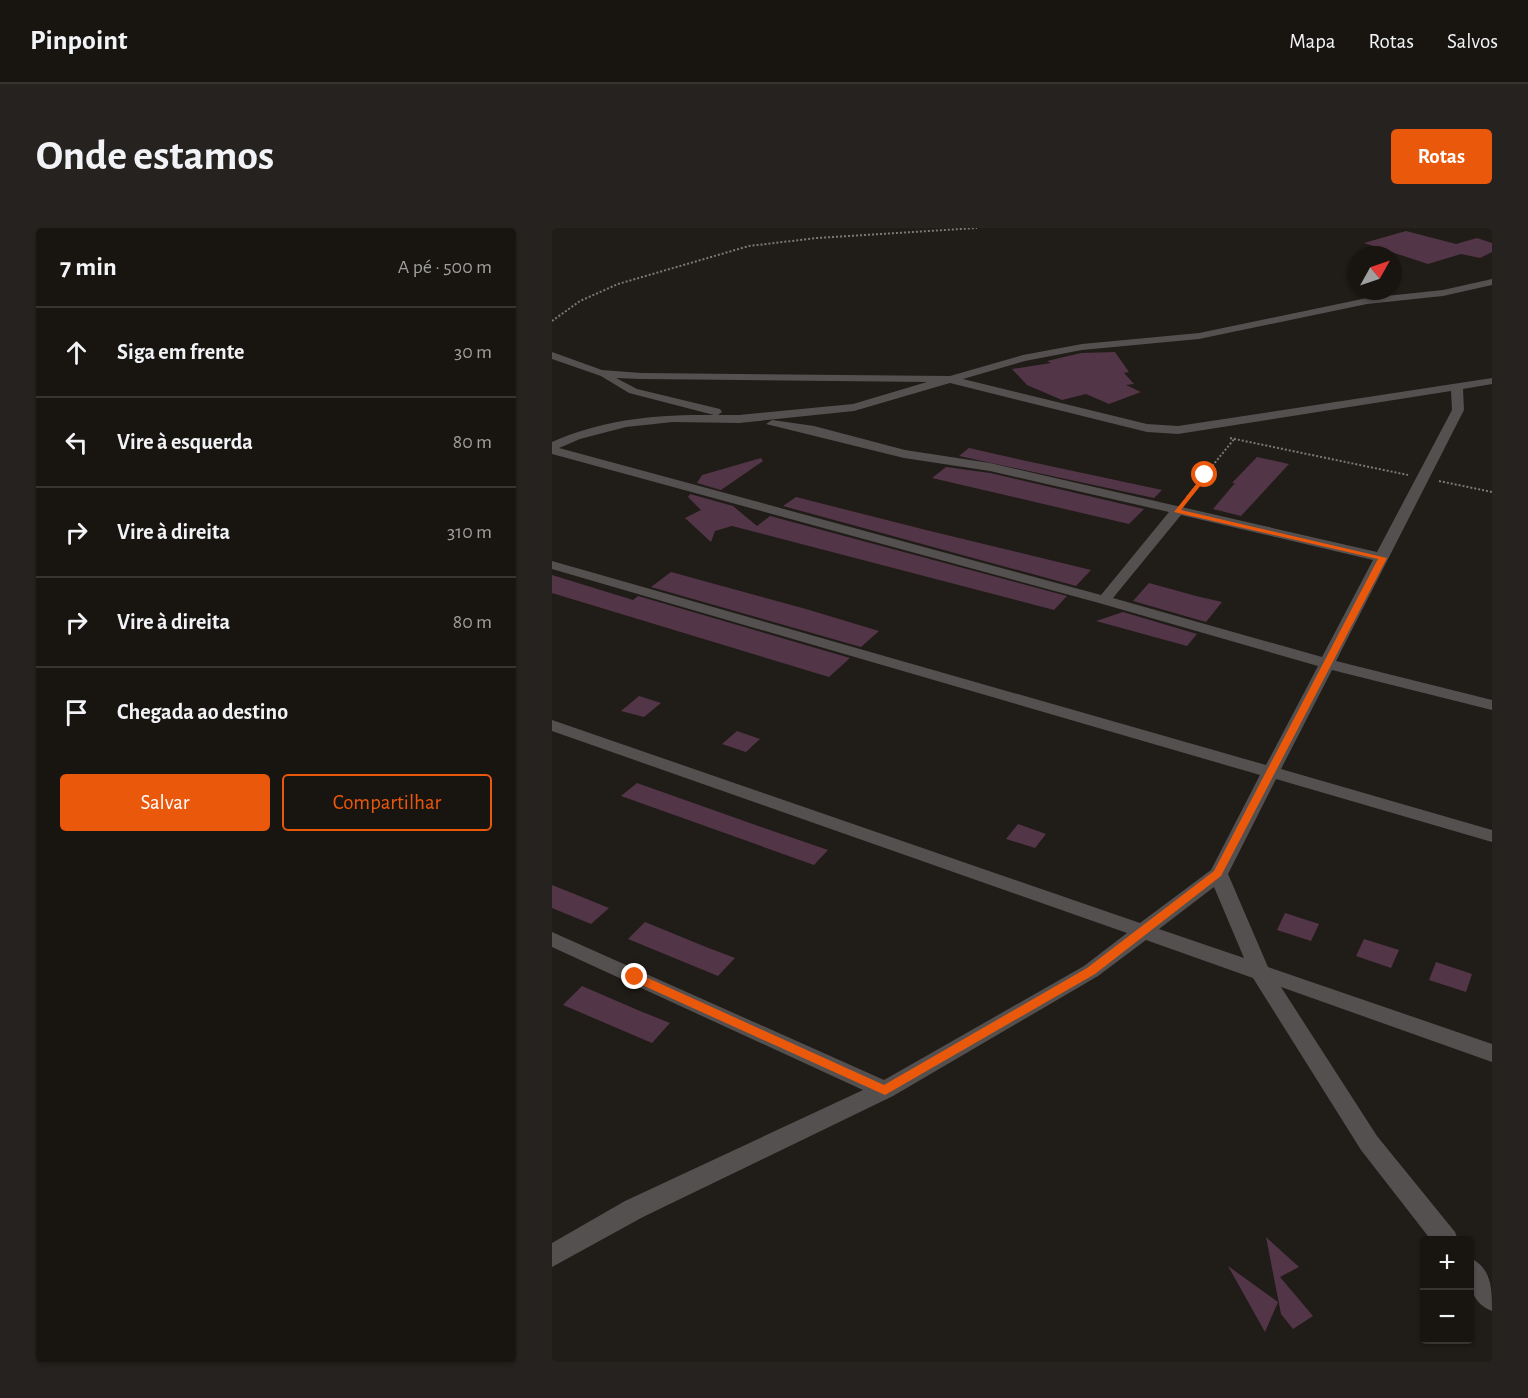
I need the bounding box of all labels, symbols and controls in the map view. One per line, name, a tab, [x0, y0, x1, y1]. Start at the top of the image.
text: Pinpoint	[30, 27, 128, 55]
text: Mapa	[1289, 31, 1336, 52]
text: Rotas	[1369, 31, 1414, 52]
text: Salvos	[1447, 31, 1498, 52]
button: Rotas	[1391, 129, 1492, 184]
text: Onde estamos	[36, 135, 274, 177]
north arrow	[1348, 246, 1402, 300]
text: 7 min	[60, 254, 117, 280]
text: A pé · 500 m	[398, 257, 492, 277]
icon: ahead	[60, 336, 93, 369]
text: Siga em frente	[117, 341, 244, 363]
text: 30 m	[454, 342, 492, 362]
icon: left	[60, 426, 93, 459]
text: Vire à esquerda	[117, 431, 253, 453]
text: 80 m	[453, 432, 492, 452]
route start	[1191, 461, 1217, 487]
icon: right	[60, 516, 93, 549]
text: Vire à direita	[117, 521, 230, 543]
text: 310 m	[447, 522, 492, 542]
icon: right	[60, 606, 93, 639]
text: Vire à direita	[117, 611, 230, 633]
text: 80 m	[453, 612, 492, 632]
icon: arrive	[60, 696, 93, 729]
text: Chegada ao destino	[117, 701, 288, 723]
button: Salvar	[60, 774, 270, 831]
button: Compartilhar	[282, 774, 492, 831]
route end	[621, 963, 647, 989]
map controls	[1420, 1236, 1474, 1344]
button: +	[1420, 1236, 1474, 1290]
button: −	[1420, 1290, 1474, 1344]

